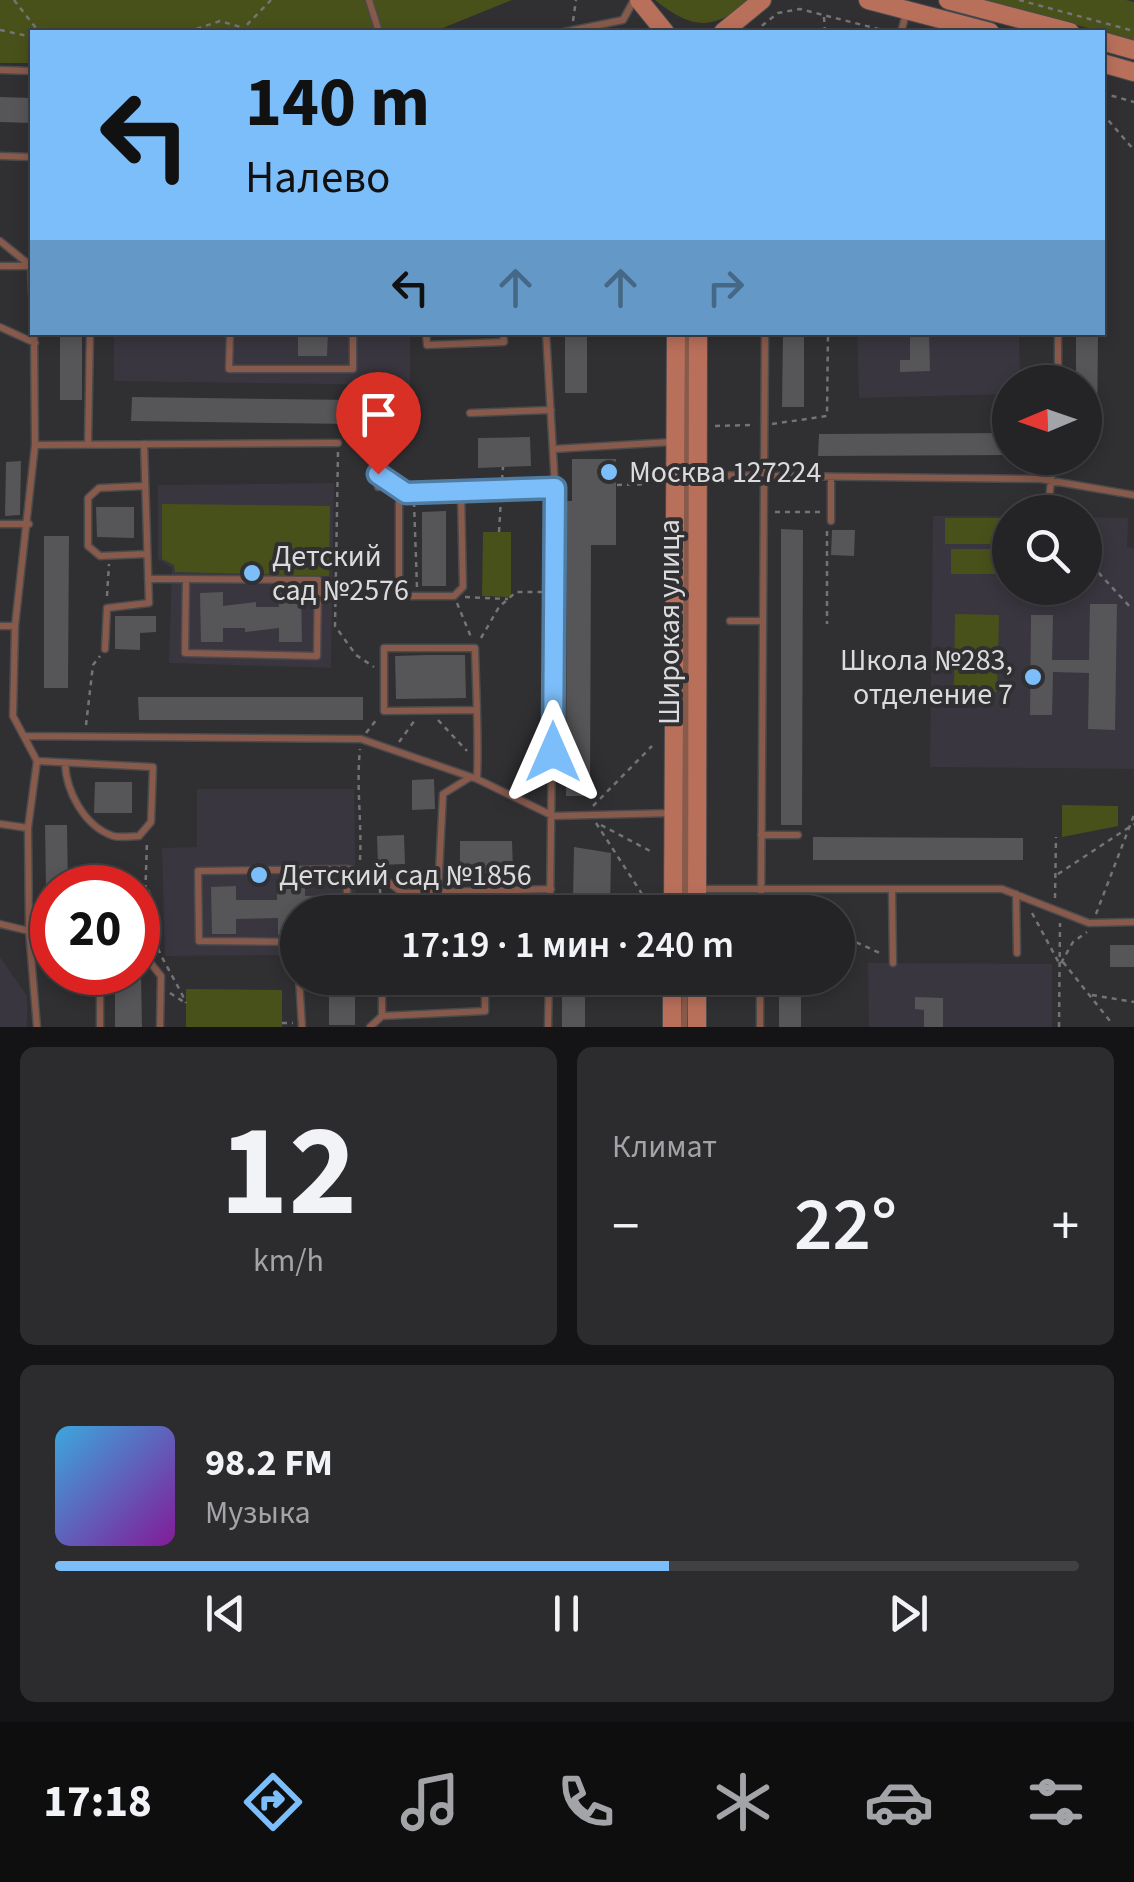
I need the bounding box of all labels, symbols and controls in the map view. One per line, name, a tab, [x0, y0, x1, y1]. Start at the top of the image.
text: 140 m	[245, 53, 430, 153]
icon: left	[80, 70, 210, 200]
text: Налево	[245, 146, 391, 210]
icon: left	[383, 260, 438, 315]
icon: ahead	[488, 260, 543, 315]
icon: ahead	[593, 260, 648, 315]
icon: right	[698, 260, 753, 315]
north arrow	[992, 365, 1102, 475]
map controls	[992, 365, 1102, 605]
pin	[336, 372, 421, 475]
icon: arrive	[351, 387, 406, 442]
place label: Москва 127224	[629, 451, 822, 494]
marker: Москва 127224	[598, 461, 620, 483]
button: search	[992, 495, 1102, 605]
street label: Широкая улица	[648, 519, 691, 725]
place label: Детский сад №2576	[272, 535, 409, 612]
marker: Детский сад №2576	[241, 562, 263, 584]
place label: Школа №283, отделение 7	[840, 639, 1013, 716]
marker: Школа №283, отделение 7	[1022, 666, 1044, 688]
position arrow	[501, 700, 605, 804]
place label: Детский сад №1856	[279, 854, 532, 897]
marker: Детский сад №1856	[248, 864, 270, 886]
speed limit sign: 20	[30, 865, 160, 995]
text: 17:19 · 1 мин · 240 m	[401, 918, 734, 972]
text: 12	[220, 1080, 357, 1265]
text: Климат	[612, 1124, 717, 1170]
text: 22°	[794, 1172, 897, 1279]
text: −	[612, 1188, 639, 1266]
text: +	[1052, 1188, 1079, 1266]
text: km/h	[253, 1238, 324, 1284]
text: 98.2 FM	[205, 1436, 333, 1490]
text: Музыка	[205, 1490, 311, 1536]
icon: previous	[198, 1586, 253, 1641]
icon: pause	[539, 1586, 594, 1641]
icon: next	[881, 1586, 936, 1641]
icon: directions	[238, 1767, 308, 1837]
icon: music	[395, 1767, 465, 1837]
icon: phone	[551, 1767, 621, 1837]
icon: climate	[708, 1767, 778, 1837]
icon: car	[864, 1767, 934, 1837]
icon: filters	[1021, 1767, 1091, 1837]
text: 17:18	[43, 1770, 152, 1834]

